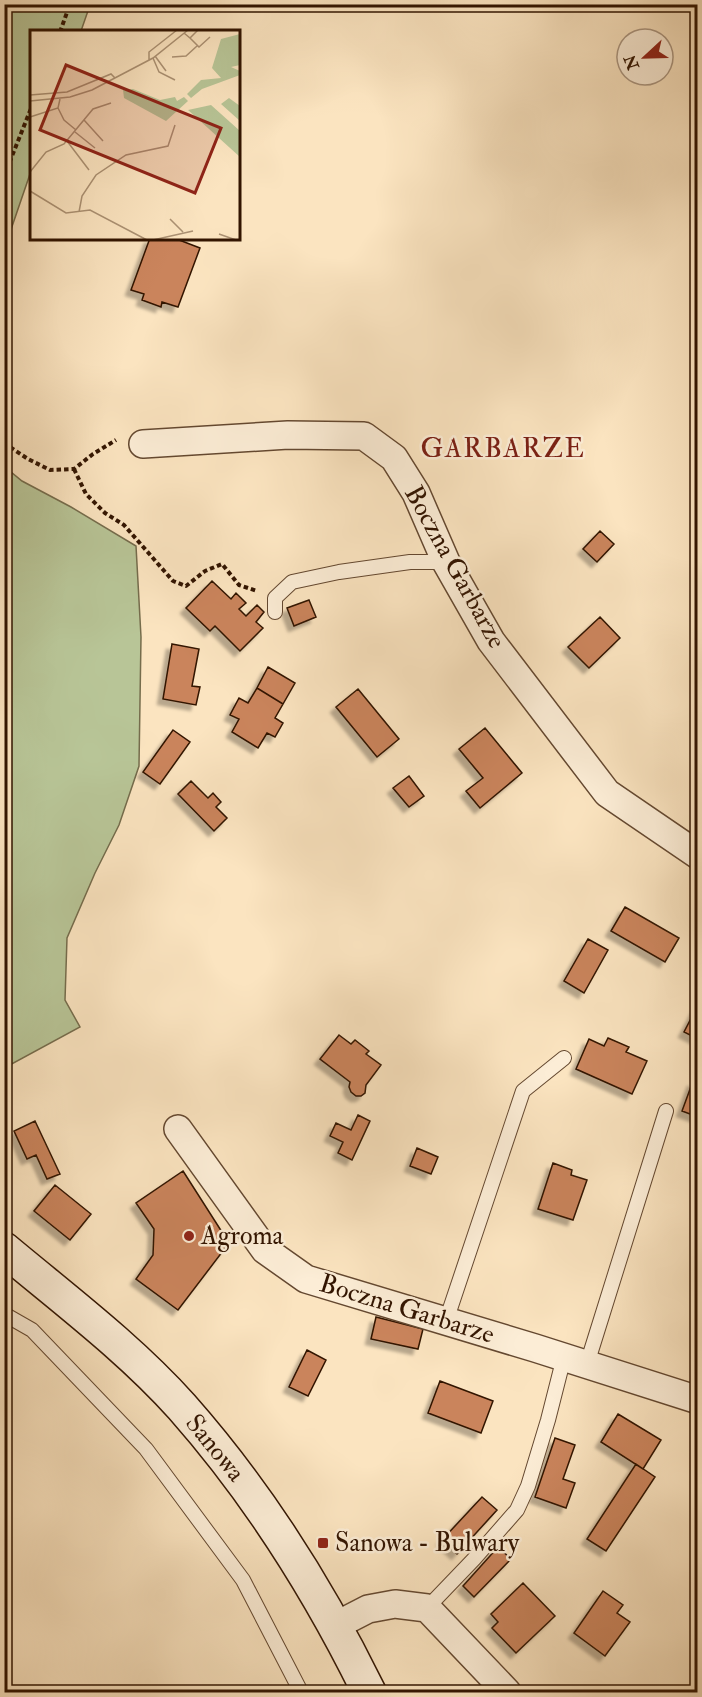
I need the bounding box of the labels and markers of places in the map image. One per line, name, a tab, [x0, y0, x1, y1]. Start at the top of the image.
place label: Agroma	[200, 1220, 284, 1252]
marker: Agroma	[182, 1229, 196, 1243]
place label: Sanowa - Bulwary	[335, 1527, 520, 1559]
marker: Sanowa - Bulwary	[316, 1536, 330, 1550]

